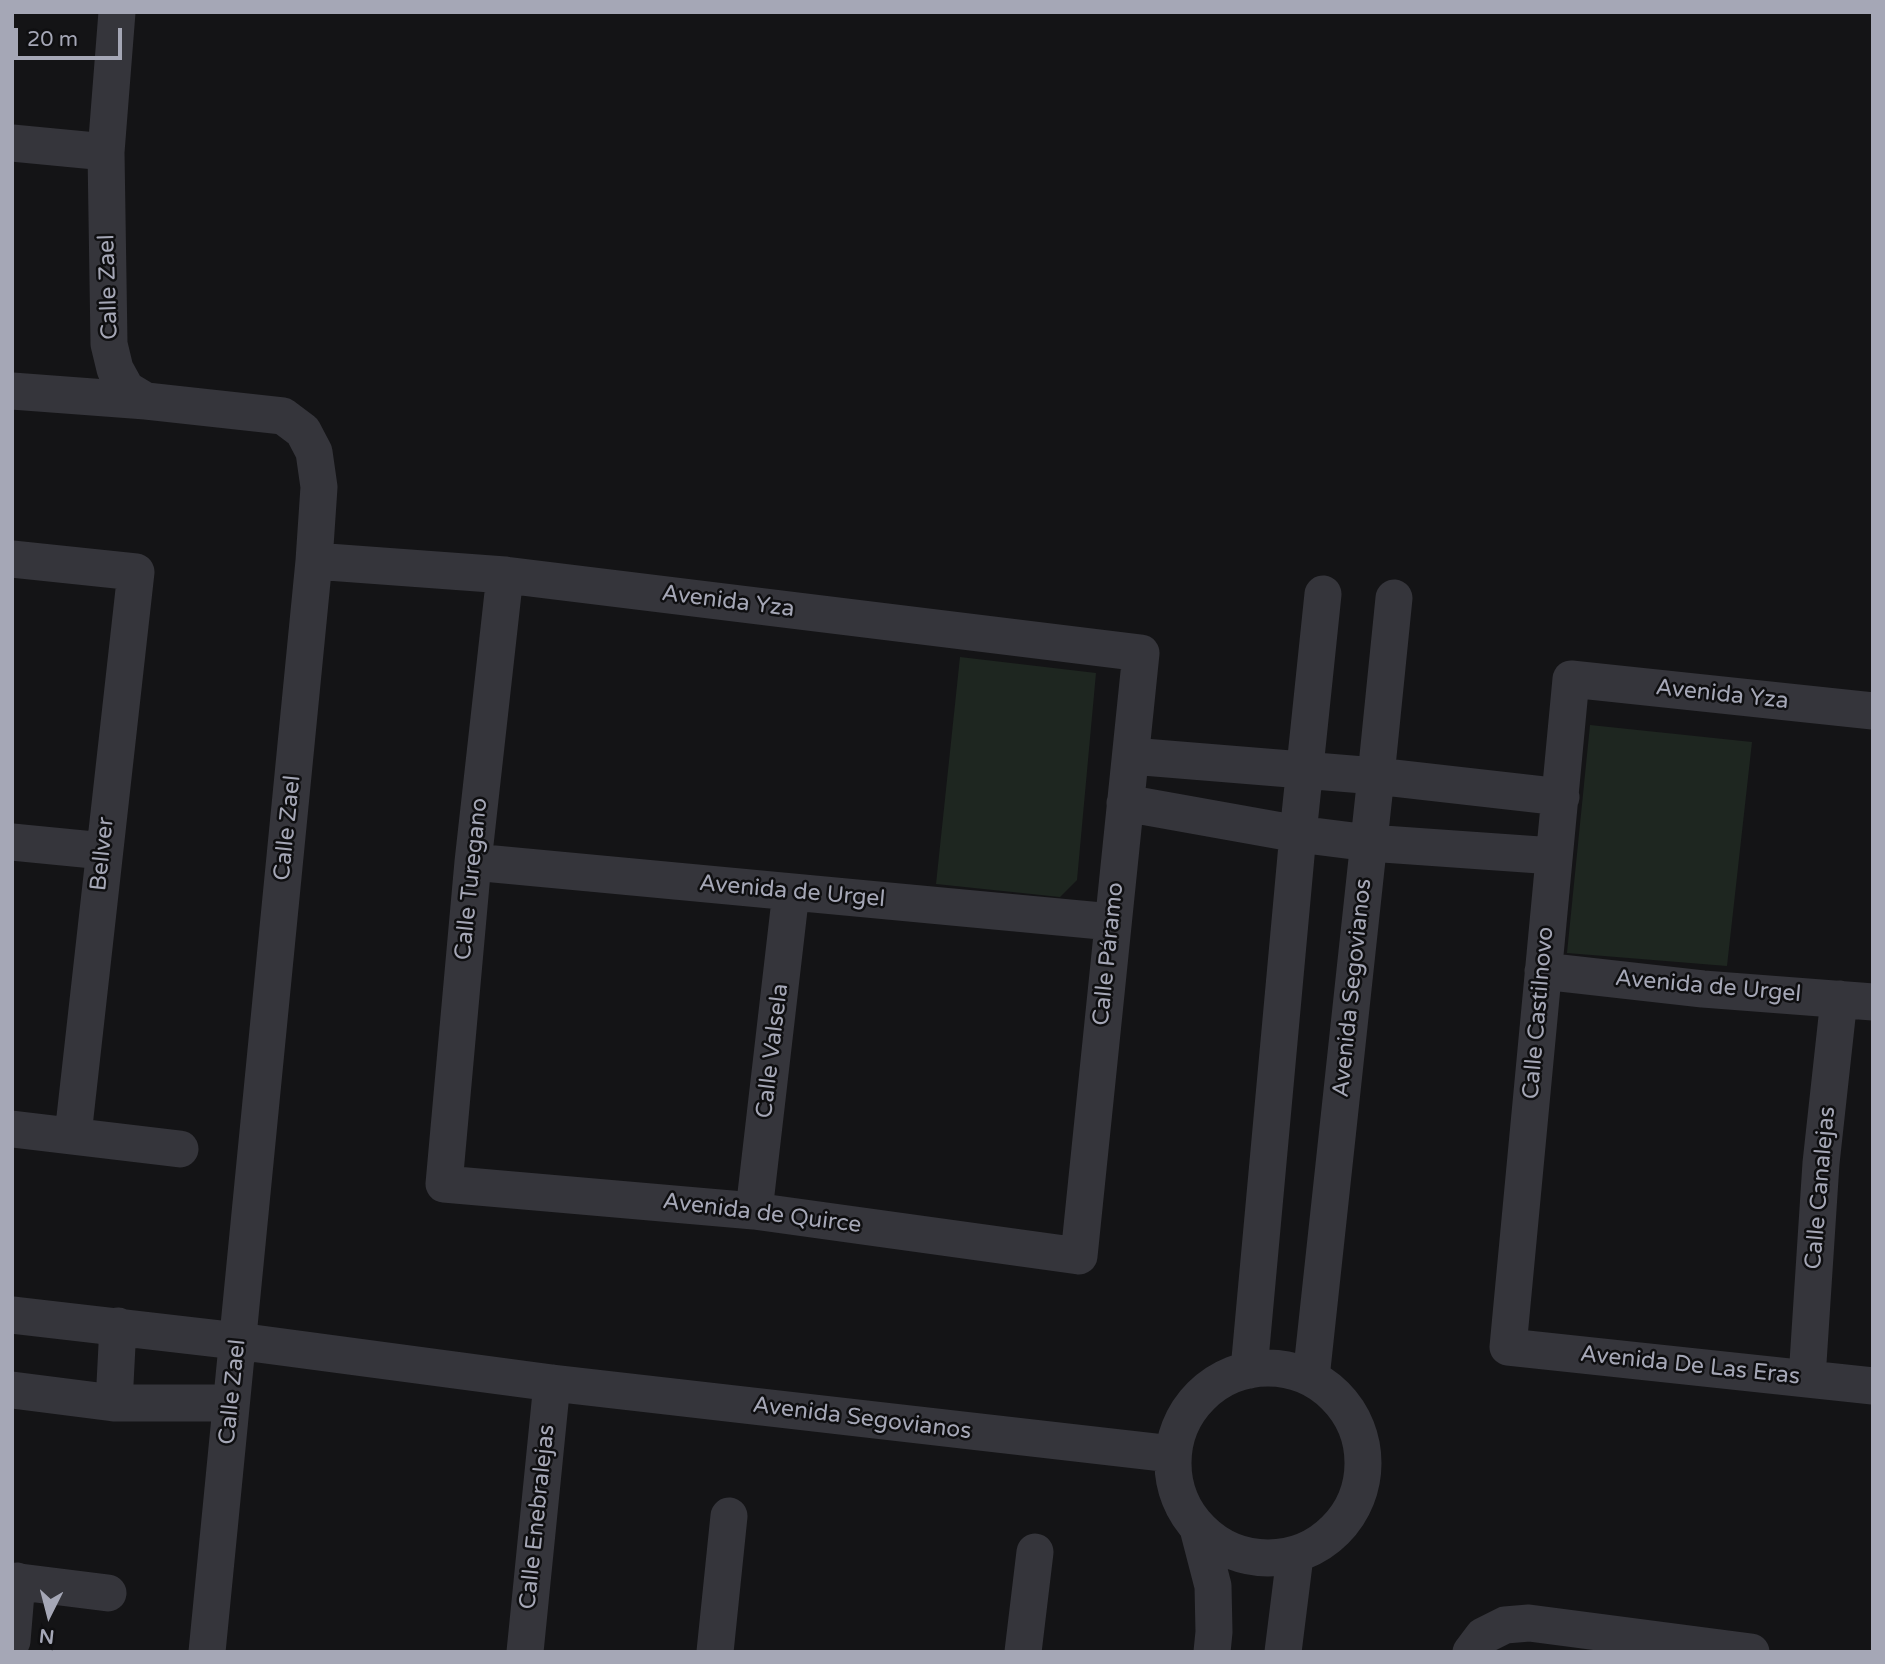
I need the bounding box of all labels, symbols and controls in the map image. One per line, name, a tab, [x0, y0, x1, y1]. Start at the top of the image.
scale bar	[18, 14, 126, 58]
text: 20 m	[27, 27, 78, 52]
street label: Calle Zael	[93, 234, 125, 340]
street label: Avenida Yza	[660, 580, 796, 624]
street label: Avenida Yza	[1654, 674, 1790, 716]
street label: Calle Zael	[269, 774, 307, 882]
street label: Calle Turegano	[450, 797, 494, 961]
street label: Bellver	[85, 816, 121, 892]
street label: Avenida de Urgel	[698, 870, 886, 914]
street label: Avenida Segovianos	[1328, 877, 1378, 1099]
street label: Calle Páramo	[1088, 881, 1130, 1027]
street label: Calle Castilnovo	[1518, 925, 1560, 1101]
street label: Avenida de Urgel	[1614, 965, 1802, 1009]
street label: Calle Valsela	[751, 982, 795, 1120]
street label: Calle Canalejas	[1800, 1105, 1842, 1271]
street label: Avenida de Quirce	[661, 1188, 863, 1240]
street label: Calle Zael	[214, 1338, 252, 1446]
street label: Avenida De Las Eras	[1579, 1341, 1801, 1391]
street label: Avenida Segovianos	[751, 1392, 973, 1446]
street label: Calle Enebralejas	[515, 1423, 561, 1611]
north arrow	[14, 1580, 84, 1650]
text: N	[38, 1624, 56, 1648]

